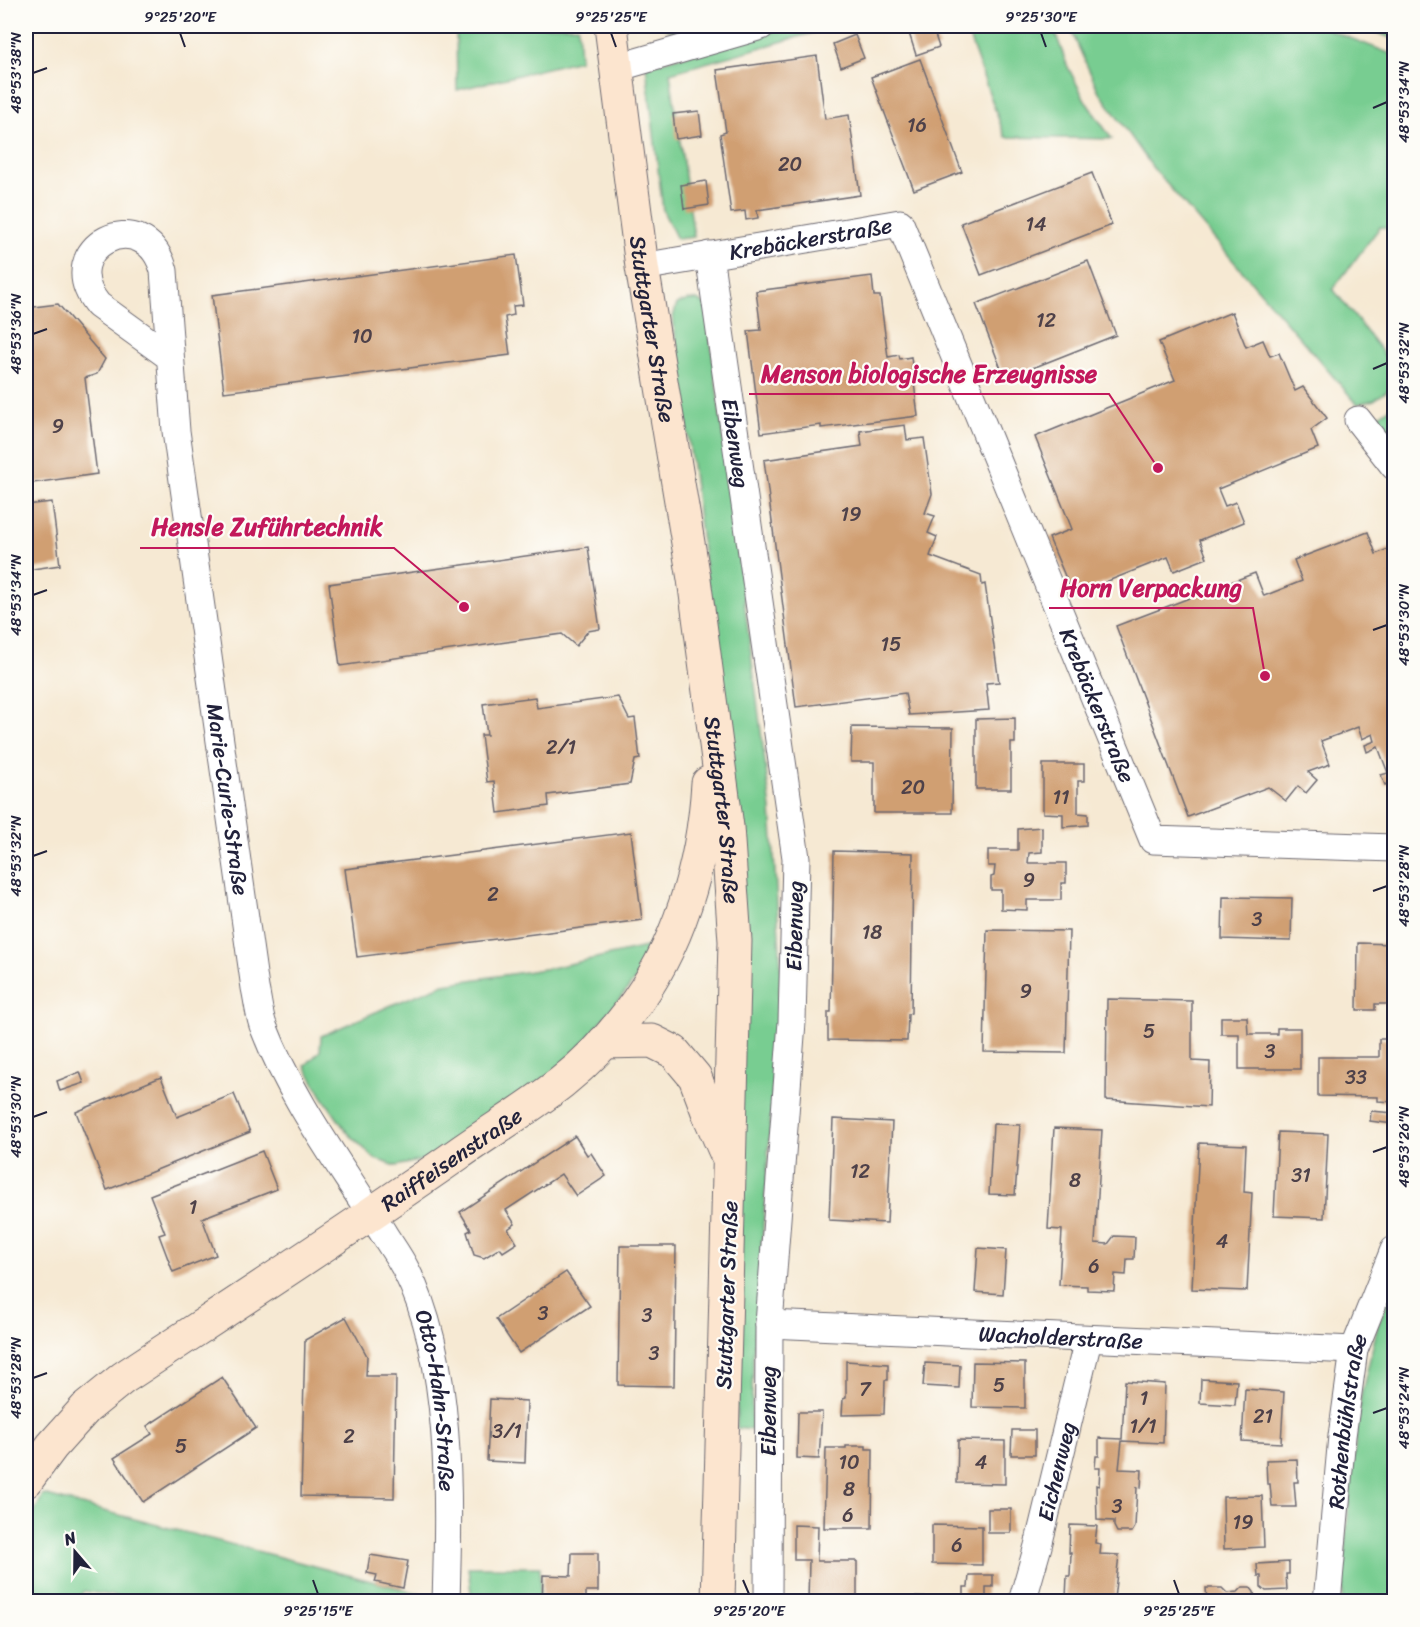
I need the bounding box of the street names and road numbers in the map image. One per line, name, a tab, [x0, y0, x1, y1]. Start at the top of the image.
street label: Krebäckerstraße	[726, 206, 895, 272]
street label: Stuttgarter Straße	[618, 233, 687, 426]
street label: Eibenweg	[710, 396, 761, 491]
street label: Krebäckerstraße	[1048, 622, 1147, 789]
street label: Marie-Curie-Straße	[195, 701, 261, 898]
street label: Stuttgarter Straße	[692, 714, 751, 905]
street label: Eibenweg	[774, 880, 815, 972]
street label: Raiffeisenstraße	[373, 1097, 531, 1222]
street label: Stuttgarter Straße	[704, 1200, 749, 1390]
street label: Otto-Hahn-Straße	[404, 1305, 466, 1492]
street label: Wacholderstraße	[978, 1314, 1144, 1361]
street label: Rothenbühlstraße	[1316, 1327, 1379, 1511]
street label: Eibenweg	[749, 1366, 788, 1456]
street label: Eichenweg	[1026, 1418, 1087, 1525]

